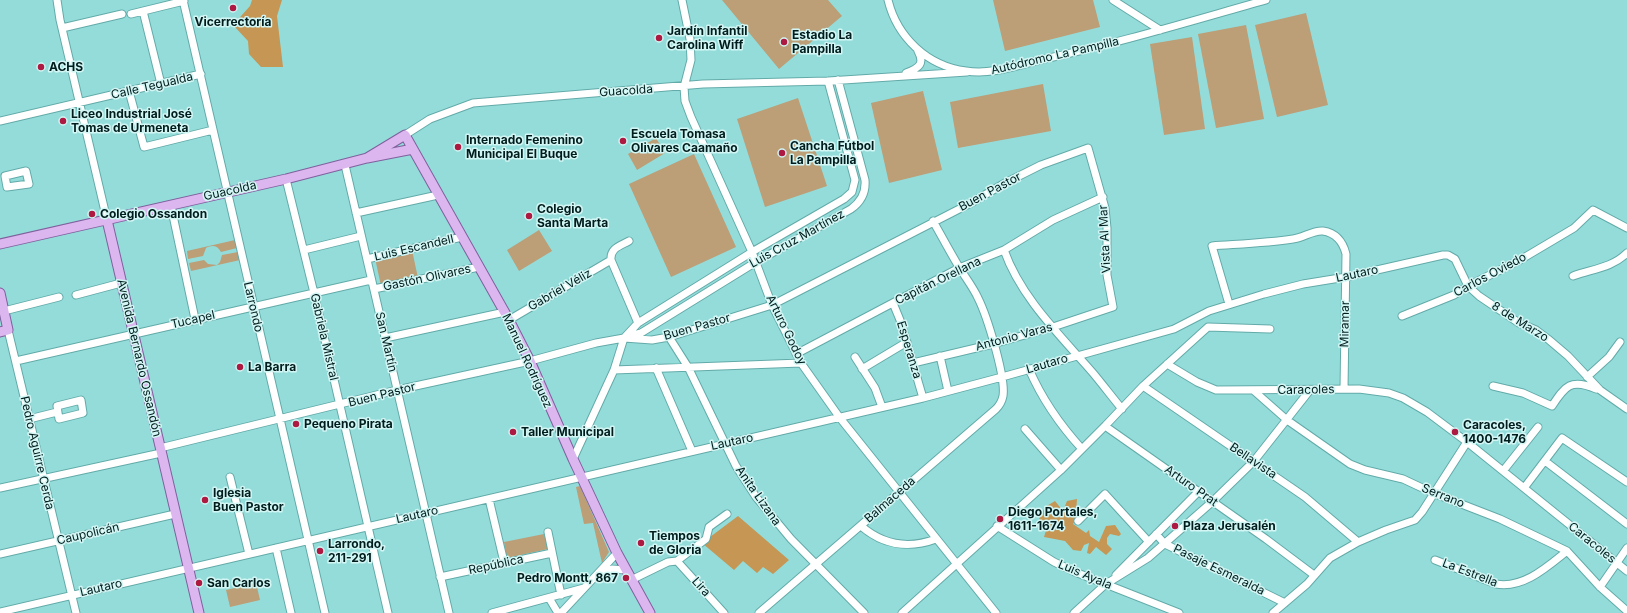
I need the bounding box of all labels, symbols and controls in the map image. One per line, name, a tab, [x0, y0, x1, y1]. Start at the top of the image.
marker: Vicerrectoría	[228, 3, 238, 13]
place label: Vicerrectoría	[194, 15, 272, 29]
place label: Jardín Infantil Carolina Wiff	[667, 24, 747, 52]
place label: Estadio La Pampilla	[792, 28, 852, 56]
marker: Jardín Infantil Carolina Wiff	[654, 33, 664, 43]
street label: Autódromo La Pampilla	[990, 34, 1120, 78]
marker: Estadio La Pampilla	[779, 37, 789, 47]
place label: ACHS	[49, 60, 83, 74]
marker: ACHS	[36, 62, 46, 72]
street label: Calle Tegualda	[110, 70, 194, 102]
street label: Guacolda	[599, 82, 653, 100]
place label: Liceo Industrial José Tomas de Urmeneta	[71, 107, 192, 135]
marker: Liceo Industrial José Tomas de Urmeneta	[58, 116, 68, 126]
place label: Escuela Tomasa Olivares Caamaño	[631, 127, 738, 155]
place label: Internado Femenino Municipal El Buque	[466, 133, 583, 161]
marker: Escuela Tomasa Olivares Caamaño	[618, 136, 628, 146]
place label: Cancha Fútbol La Pampilla	[790, 139, 874, 167]
marker: Internado Femenino Municipal El Buque	[453, 142, 463, 152]
marker: Cancha Fútbol La Pampilla	[777, 148, 787, 158]
street label: Buen Pastor	[956, 170, 1024, 214]
street label: Guacolda	[202, 178, 258, 204]
place label: Colegio Santa Marta	[537, 202, 608, 230]
street label: Vista Al Mar	[1096, 205, 1114, 273]
place label: Colegio Ossandon	[100, 207, 207, 221]
street label: Luis Cruz Martínez	[747, 207, 847, 271]
marker: Colegio Ossandon	[87, 209, 97, 219]
marker: Colegio Santa Marta	[524, 211, 534, 221]
street label: Luis Escandell	[373, 232, 455, 264]
street label: Carlos Oviedo	[1451, 250, 1529, 300]
street label: Capitán Orellana	[893, 254, 983, 308]
street label: Gastón Olivares	[382, 262, 472, 294]
street label: Lautaro	[1335, 263, 1379, 285]
street label: Gabriel Véliz	[526, 266, 594, 314]
street label: Avenida Bernardo Ossandón	[114, 278, 164, 438]
street label: Larrondo	[240, 280, 266, 334]
street label: Gabriela Mistral	[307, 292, 341, 382]
street label: Arturo Godoy	[763, 293, 809, 367]
street label: 8 de Marzo	[1489, 299, 1551, 345]
street label: Miramar	[1337, 300, 1353, 348]
street label: Tucapel	[169, 308, 217, 332]
street label: San Martín	[372, 311, 400, 373]
street label: Manuel Rodríguez	[499, 311, 555, 411]
street label: Buen Pastor	[662, 311, 732, 343]
street label: Esperanza	[893, 319, 925, 381]
street label: Antonio Varas	[974, 320, 1054, 354]
street label: Lautaro	[1024, 351, 1070, 377]
place label: La Barra	[248, 360, 296, 374]
marker: La Barra	[235, 362, 245, 372]
street label: Buen Pastor	[347, 380, 417, 410]
street label: Caracoles	[1277, 382, 1335, 398]
street label: Pedro Aguirre Cerda	[17, 395, 57, 511]
place label: Pequeno Pirata	[304, 417, 393, 431]
place label: Caracoles, 1400-1476	[1463, 418, 1526, 446]
marker: Pequeno Pirata	[291, 419, 301, 429]
place label: Taller Municipal	[521, 425, 614, 439]
marker: Taller Municipal	[508, 427, 518, 437]
marker: Caracoles, 1400-1476	[1450, 427, 1460, 437]
street label: Lautaro	[710, 431, 754, 453]
street label: Bellavista	[1227, 440, 1279, 482]
street label: Arturo Prat	[1162, 462, 1220, 510]
street label: Anita Lizana	[732, 464, 784, 528]
street label: Balmaceda	[862, 474, 918, 526]
street label: Serrano	[1419, 481, 1467, 511]
place label: Iglesia Buen Pastor	[213, 486, 284, 514]
marker: Iglesia Buen Pastor	[200, 495, 210, 505]
street label: Lautaro	[395, 503, 439, 527]
place label: Diego Portales, 1611-1674	[1008, 505, 1098, 533]
marker: Diego Portales, 1611-1674	[995, 514, 1005, 524]
place label: Plaza Jerusalén	[1183, 519, 1276, 533]
street label: Caracoles	[1565, 519, 1619, 567]
street label: Caupolicán	[55, 520, 121, 548]
marker: Plaza Jerusalén	[1170, 521, 1180, 531]
place label: Tiempos de Gloria	[649, 529, 701, 557]
place label: Larrondo, 211-291	[328, 537, 385, 565]
marker: Tiempos de Gloria	[636, 538, 646, 548]
street label: Pasaje Esmeralda	[1171, 542, 1267, 598]
marker: Larrondo, 211-291	[315, 546, 325, 556]
street label: República	[467, 552, 525, 578]
street label: La Estrella	[1440, 556, 1500, 590]
street label: Luis Ayala	[1056, 557, 1114, 593]
place label: Pedro Montt, 867	[517, 571, 618, 585]
marker: Pedro Montt, 867	[621, 573, 631, 583]
street label: Lira	[689, 574, 713, 600]
street label: Lautaro	[79, 576, 123, 600]
place label: San Carlos	[207, 576, 270, 590]
marker: San Carlos	[194, 578, 204, 588]

